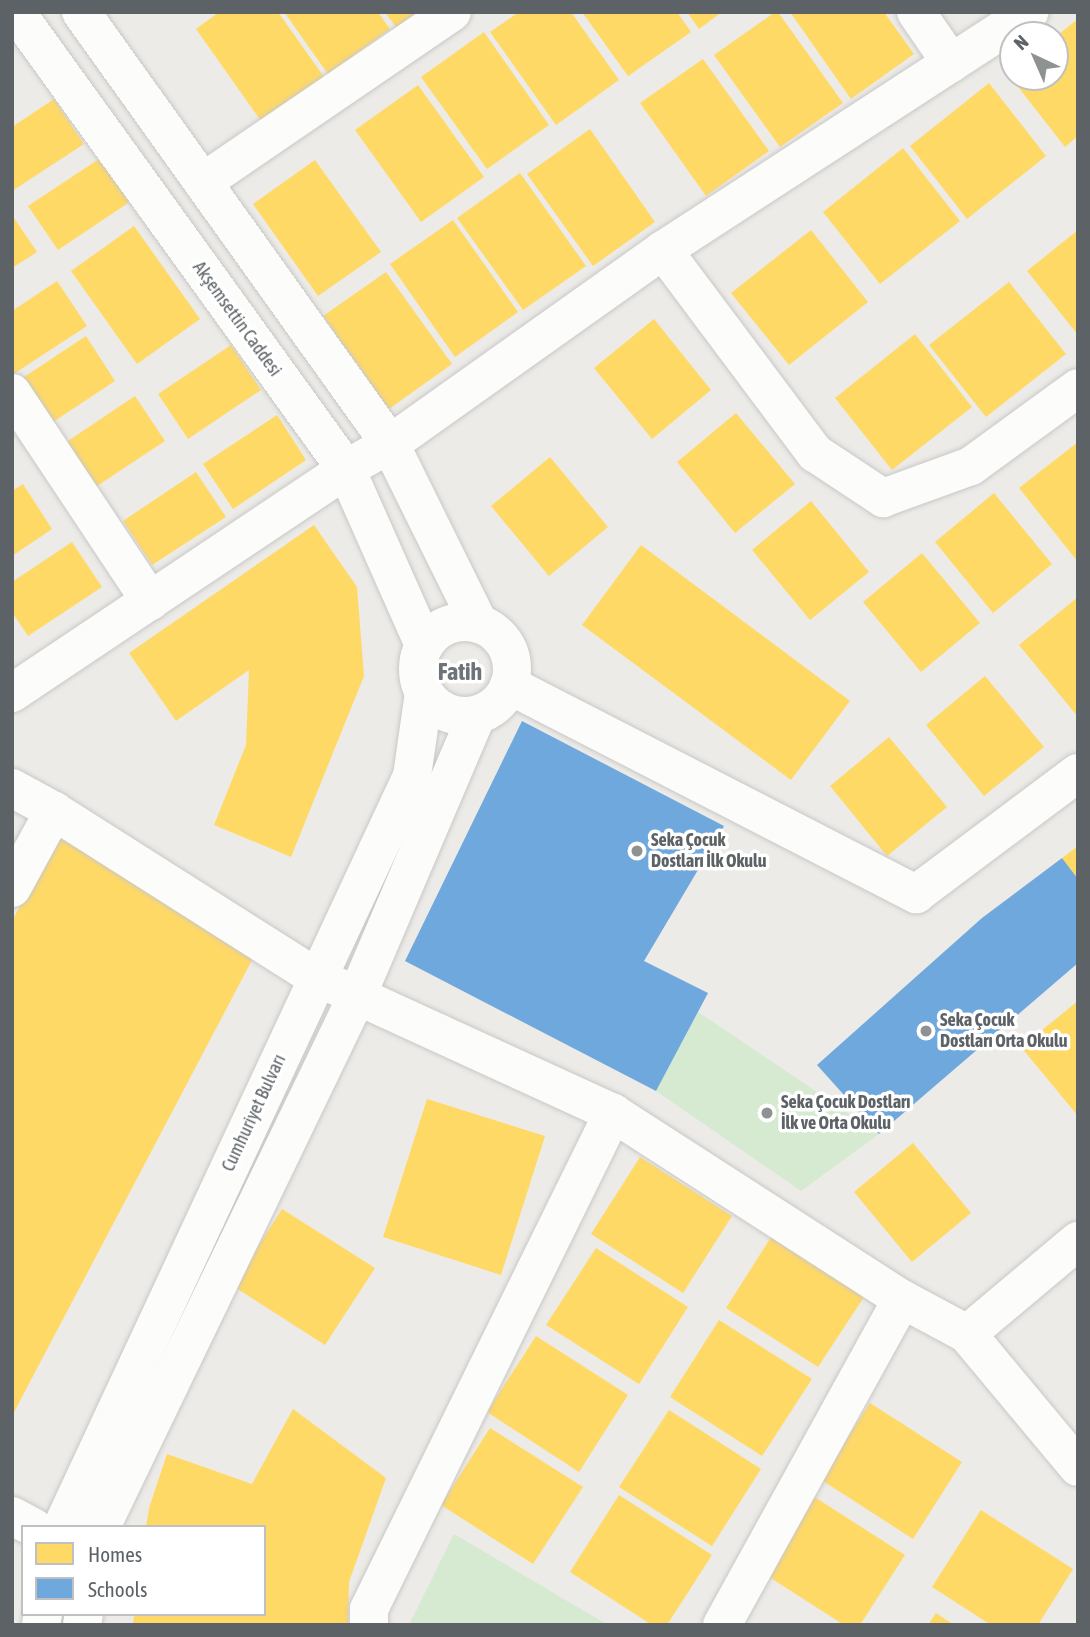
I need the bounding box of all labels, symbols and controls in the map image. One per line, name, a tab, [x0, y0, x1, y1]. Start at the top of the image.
north arrow	[999, 21, 1069, 91]
text: N	[1009, 31, 1032, 54]
street label: Akşemsettin Caddesi	[188, 257, 286, 381]
district label: Fatih	[438, 658, 482, 686]
place label: Seka Çocuk Dostları İlk Okulu	[651, 830, 766, 872]
marker: Seka Çocuk Dostları İlk Okulu	[629, 843, 645, 859]
place label: Seka Çocuk Dostları Orta Okulu	[940, 1010, 1067, 1052]
marker: Seka Çocuk Dostları Orta Okulu	[918, 1023, 934, 1039]
street label: Cumhuriyet Bulvarı	[217, 1051, 291, 1175]
place label: Seka Çocuk Dostları İlk ve Orta Okulu	[781, 1092, 910, 1134]
marker: Seka Çocuk Dostları İlk ve Orta Okulu	[759, 1105, 775, 1121]
legend	[21, 1525, 266, 1616]
text: Homes	[88, 1542, 142, 1566]
text: Schools	[88, 1577, 148, 1601]

